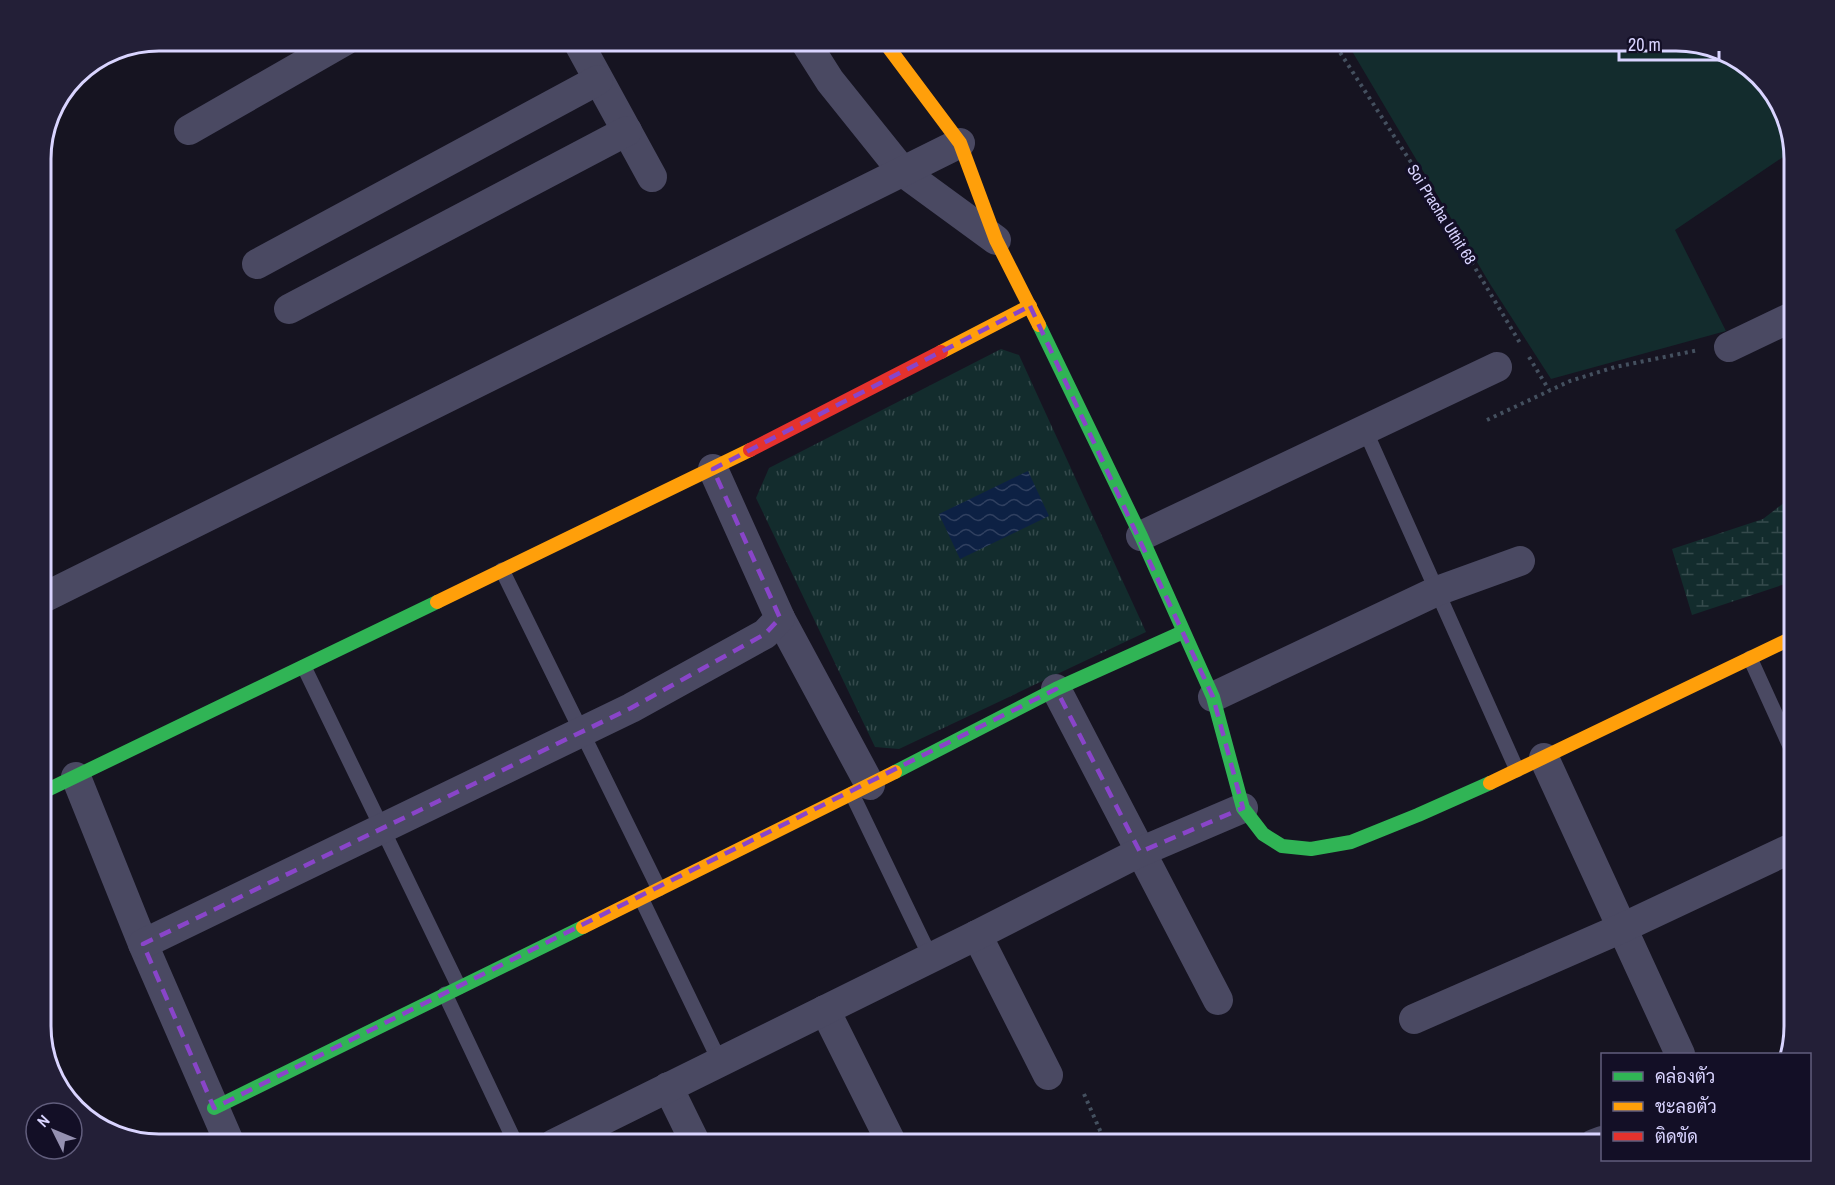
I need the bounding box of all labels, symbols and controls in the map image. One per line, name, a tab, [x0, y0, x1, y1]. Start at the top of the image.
scale bar	[1619, 24, 1720, 62]
text: 20 m	[1628, 32, 1661, 57]
street label: Soi Pracha Uthit 68	[1402, 160, 1482, 268]
legend	[1601, 1053, 1811, 1161]
text: คล่องตัว	[1655, 1064, 1715, 1089]
text: ชะลอตัว	[1655, 1094, 1717, 1119]
north arrow	[24, 1101, 84, 1161]
text: N	[32, 1110, 54, 1132]
text: ติดขัด	[1655, 1124, 1698, 1149]

